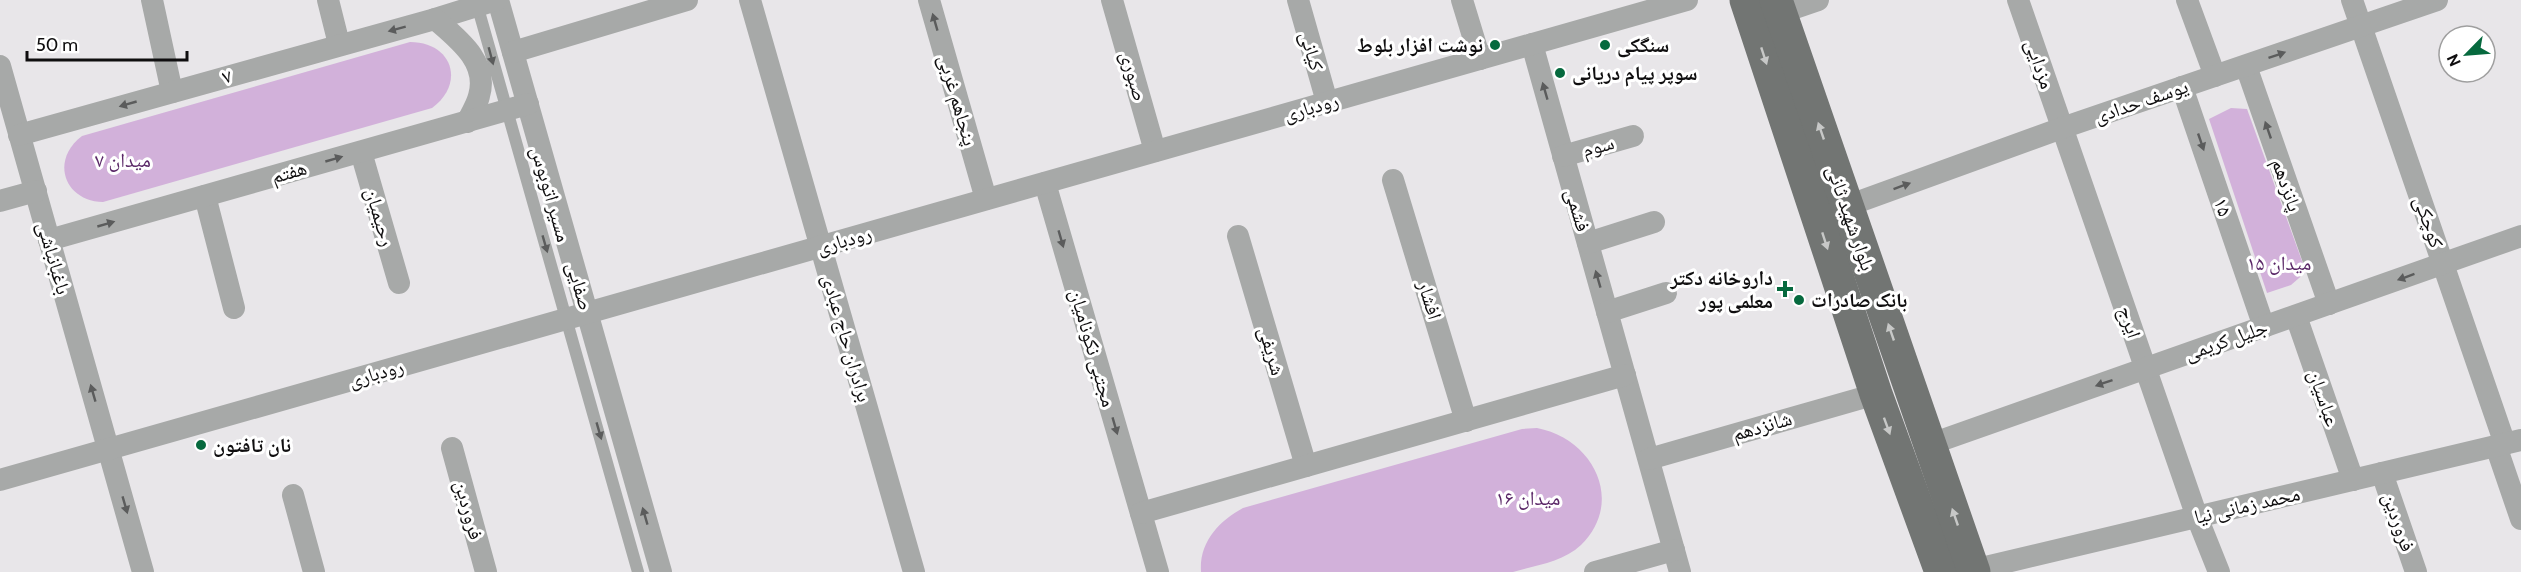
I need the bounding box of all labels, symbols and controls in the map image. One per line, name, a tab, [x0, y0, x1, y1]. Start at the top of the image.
one-way arrow	[930, 13, 939, 31]
scale bar	[27, 24, 188, 62]
north arrow	[2437, 24, 2497, 84]
one-way arrow	[388, 25, 406, 34]
street label: کیانی	[1295, 29, 1329, 73]
place label: نوشت افزار بلوط	[1357, 33, 1483, 57]
place label: سنگکی	[1617, 33, 1669, 58]
text: 50 m	[36, 34, 78, 56]
street label: مزدایی	[2020, 36, 2060, 92]
marker: نوشت افزار بلوط	[1488, 38, 1502, 52]
marker: سنگکی	[1598, 38, 1612, 52]
one-way arrow	[1760, 47, 1770, 65]
one-way arrow	[487, 48, 496, 66]
street label: صبوری	[1115, 48, 1153, 104]
one-way arrow	[2268, 50, 2286, 59]
text: N	[2443, 51, 2465, 69]
street label: پنجاهم غربی	[932, 52, 982, 149]
place label: سوپر پیام دریانی	[1572, 61, 1698, 87]
street label: ۷	[219, 63, 235, 89]
marker: سوپر پیام دریانی	[1553, 66, 1567, 80]
street label: یوسف حدادی	[2091, 74, 2191, 128]
one-way arrow	[1540, 82, 1549, 100]
street label: رودباری	[1281, 88, 1341, 126]
one-way arrow	[119, 100, 137, 109]
one-way arrow	[2263, 121, 2272, 139]
one-way arrow	[1815, 122, 1825, 140]
street label: سوم	[1579, 130, 1617, 164]
one-way arrow	[2197, 133, 2206, 151]
street label: مسیر اتوبوس	[526, 143, 576, 245]
park label: میدان ۷	[95, 148, 151, 172]
one-way arrow	[325, 154, 343, 163]
street label: پانزدهم	[2265, 155, 2307, 215]
street label: هفتم	[269, 156, 310, 190]
street label: بلوار شهید ثانی	[1822, 162, 1880, 274]
one-way arrow	[1893, 181, 1911, 191]
street label: رحیمیان	[360, 185, 400, 249]
street label: فشمی	[1560, 186, 1596, 234]
street label: کوچکی	[2409, 193, 2449, 251]
street label: ۱۵	[2209, 195, 2237, 219]
street label: باغبانباشی	[32, 219, 76, 297]
one-way arrow	[97, 219, 115, 228]
street label: رودباری	[814, 221, 874, 259]
one-way arrow	[1057, 230, 1066, 248]
one-way arrow	[1821, 232, 1831, 250]
one-way arrow	[541, 235, 550, 253]
park label: میدان ۱۵	[2247, 251, 2311, 275]
street label: صفایی	[562, 259, 598, 313]
place label: داروخانه دکتر معلمی پور	[1669, 266, 1773, 314]
one-way arrow	[1593, 269, 1602, 287]
street label: برادران حاج عبادی	[816, 271, 877, 405]
one-way arrow	[2397, 272, 2415, 282]
street label: افشار	[1413, 277, 1447, 322]
marker: داروخانه دکتر معلمی پور	[1778, 282, 1792, 296]
street label: مجتبی نکونامیان	[1065, 286, 1121, 410]
place label: بانک صادرات	[1811, 288, 1907, 312]
marker: بانک صادرات	[1792, 293, 1806, 307]
street label: ایرج	[2112, 303, 2147, 342]
street label: جلیل کریمی	[2181, 315, 2271, 365]
one-way arrow	[1886, 323, 1896, 341]
street label: شریفی	[1254, 324, 1290, 378]
street label: رودباری	[346, 354, 406, 392]
street label: عباسیان	[2303, 367, 2345, 429]
one-way arrow	[2095, 379, 2113, 389]
one-way arrow	[88, 384, 97, 402]
street label: شانزدهم	[1729, 406, 1795, 448]
one-way arrow	[1111, 417, 1121, 435]
one-way arrow	[1883, 417, 1893, 435]
one-way arrow	[594, 422, 604, 440]
place label: نان تافتون	[213, 433, 291, 457]
marker: نان تافتون	[194, 438, 208, 452]
street label: فروردین	[450, 478, 488, 542]
street label: محمد زمانی نیا	[2192, 481, 2302, 529]
park label: میدان ۱۶	[1496, 486, 1560, 510]
street label: فروردین	[2378, 490, 2420, 554]
one-way arrow	[120, 496, 130, 515]
one-way arrow	[640, 507, 649, 525]
one-way arrow	[1950, 508, 1960, 526]

